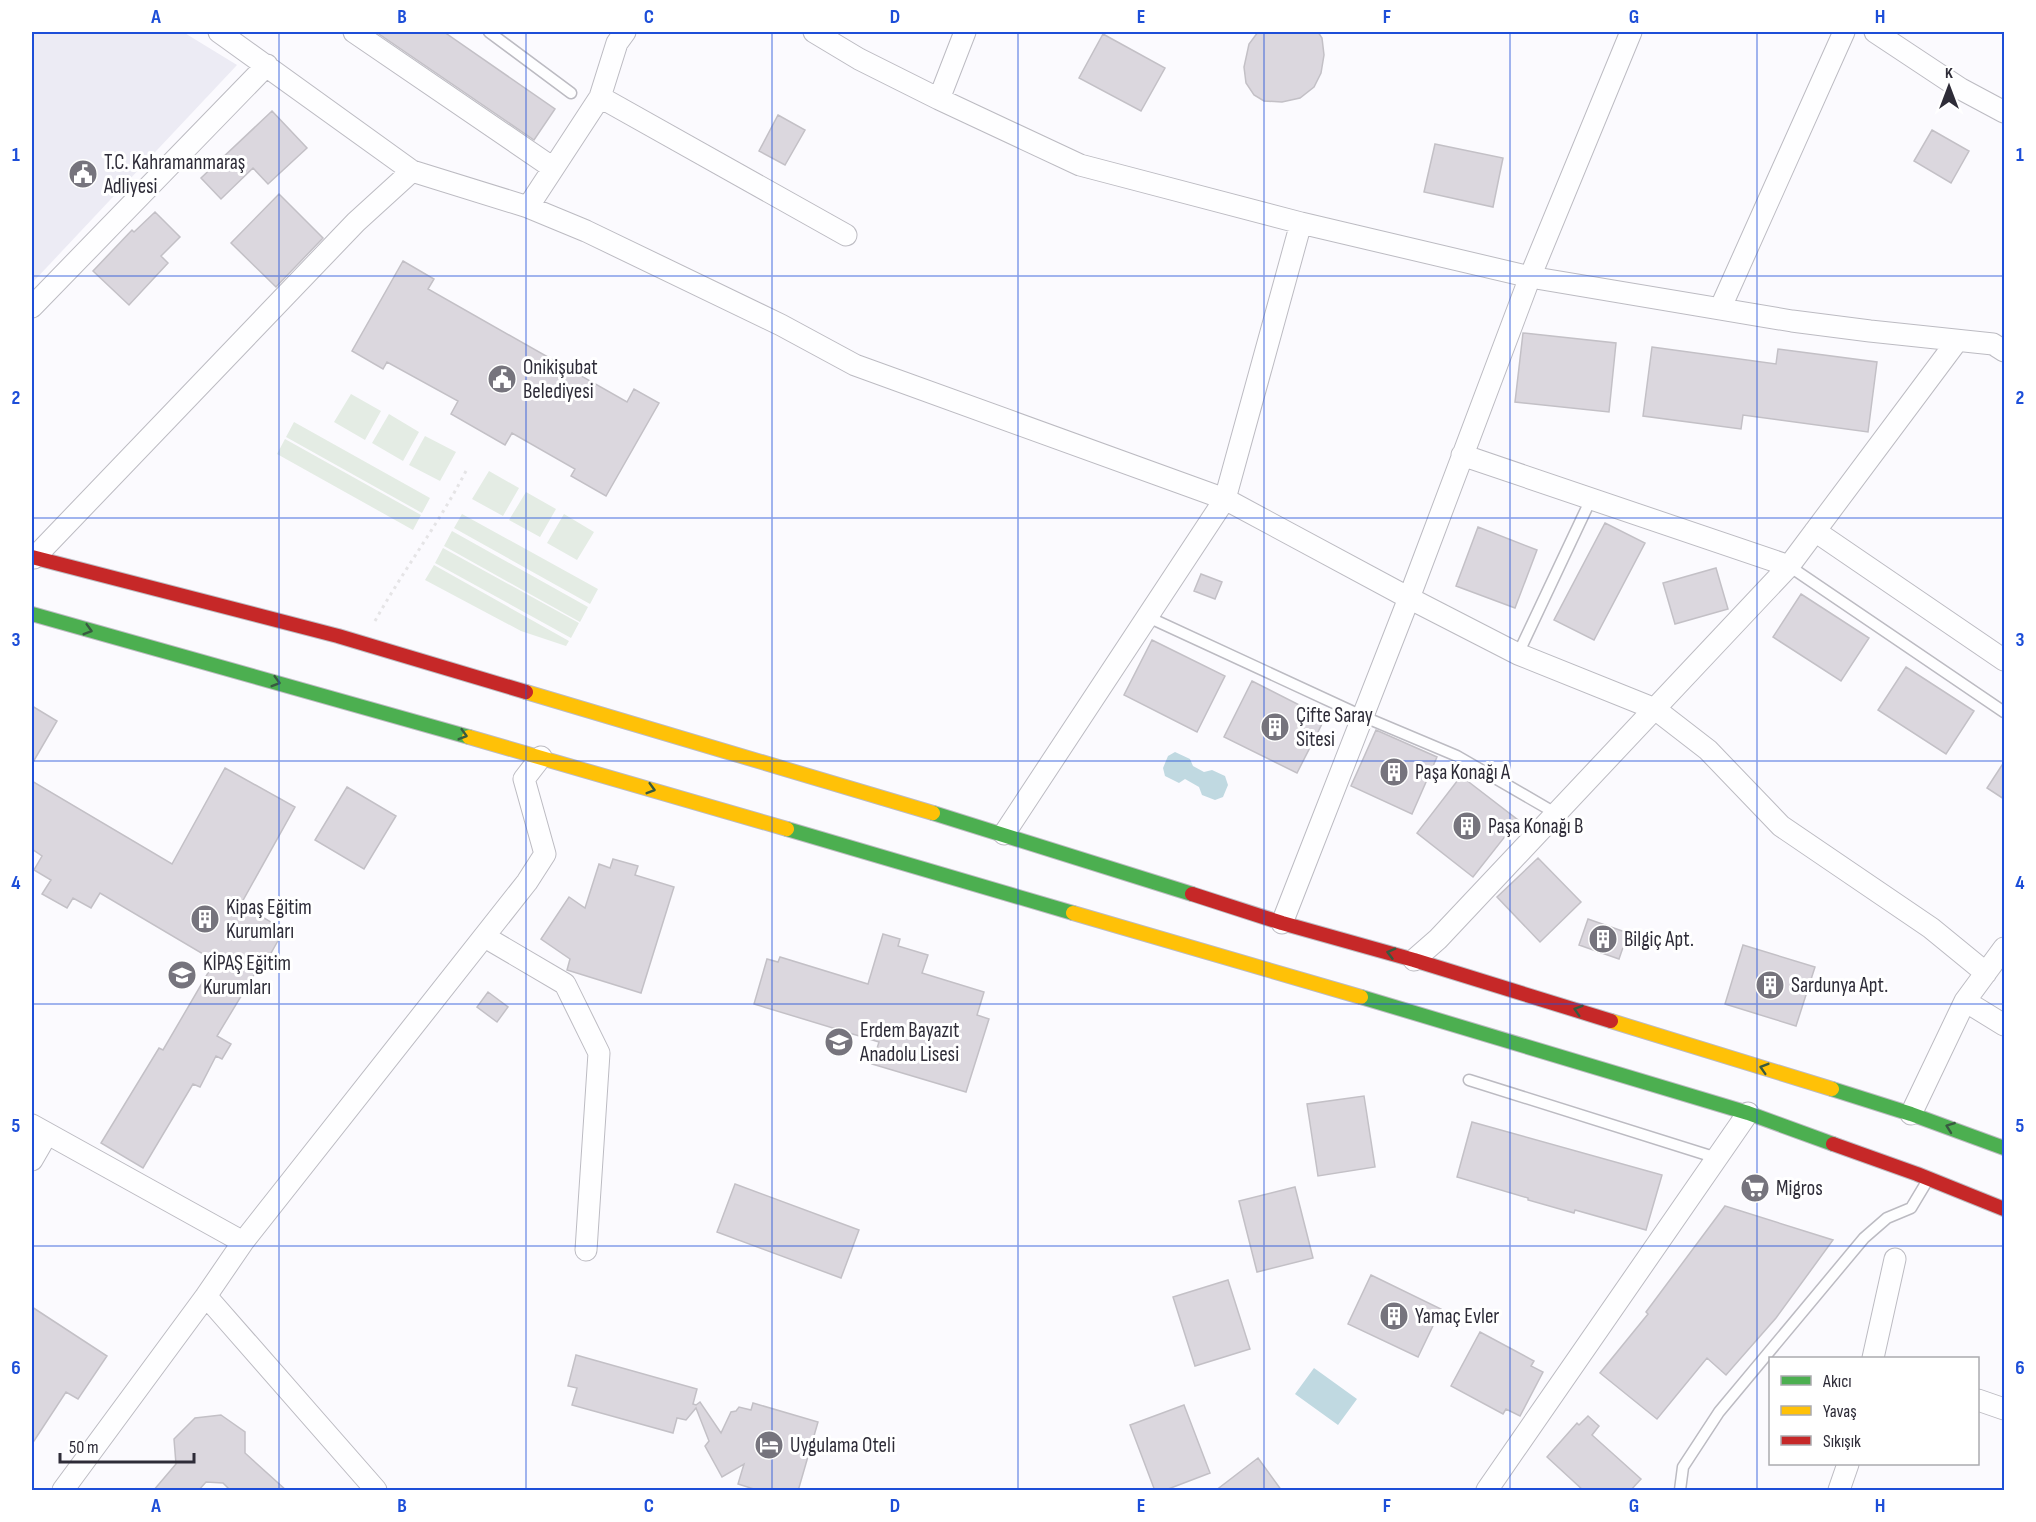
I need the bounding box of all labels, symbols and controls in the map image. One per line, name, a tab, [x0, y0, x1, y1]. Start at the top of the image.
text: A	[150, 5, 161, 29]
text: B	[397, 5, 407, 29]
text: C	[644, 5, 654, 29]
text: D	[890, 5, 900, 29]
text: E	[1137, 5, 1145, 29]
text: F	[1383, 5, 1391, 29]
text: G	[1629, 5, 1639, 29]
text: H	[1875, 5, 1885, 29]
north arrow	[1919, 57, 1979, 117]
text: K	[1945, 64, 1953, 83]
text: 1	[12, 143, 20, 167]
text: 1	[2016, 143, 2024, 167]
place label: T.C. Kahramanmaraş Adliyesi	[103, 150, 245, 199]
public building icon: T.C. Kahramanmaraş Adliyesi	[67, 158, 99, 190]
place label: Onikişubat Belediyesi	[523, 355, 598, 404]
public building icon: Onikişubat Belediyesi	[486, 363, 518, 395]
text: 2	[12, 386, 20, 410]
text: 2	[2016, 386, 2024, 410]
one-way arrow	[82, 623, 93, 635]
text: 3	[12, 628, 21, 652]
text: 3	[2016, 628, 2025, 652]
one-way arrow	[271, 675, 281, 688]
place label: Çifte Saray Sitesi	[1296, 703, 1373, 752]
building icon: Çifte Saray Sitesi	[1259, 711, 1291, 743]
one-way arrow	[458, 728, 468, 740]
building icon: Paşa Konağı A	[1378, 756, 1410, 788]
place label: Paşa Konağı A	[1415, 760, 1511, 785]
one-way arrow	[645, 782, 656, 794]
building icon: Paşa Konağı B	[1451, 810, 1483, 842]
place label: Paşa Konağı B	[1488, 814, 1583, 839]
text: 4	[11, 871, 21, 895]
text: 4	[2015, 871, 2025, 895]
place label: Kipaş Eğitim Kurumları	[226, 895, 312, 944]
building icon: Kipaş Eğitim Kurumları	[189, 903, 221, 935]
building icon: Bilgiç Apt.	[1587, 923, 1619, 955]
place label: Bilgiç Apt.	[1624, 927, 1694, 952]
one-way arrow	[1386, 948, 1397, 960]
place label: KİPAŞ Eğitim Kurumları	[203, 951, 291, 1000]
school or university icon: KİPAŞ Eğitim Kurumları	[166, 959, 198, 991]
building icon: Sardunya Apt.	[1754, 969, 1786, 1001]
place label: Sardunya Apt.	[1791, 973, 1888, 998]
one-way arrow	[1573, 1005, 1584, 1017]
place label: Erdem Bayazıt Anadolu Lisesi	[859, 1018, 959, 1067]
school or university icon: Erdem Bayazıt Anadolu Lisesi	[823, 1026, 855, 1058]
one-way arrow	[1759, 1063, 1770, 1075]
text: 5	[12, 1114, 21, 1138]
text: 5	[2016, 1114, 2025, 1138]
one-way arrow	[1945, 1122, 1955, 1135]
supermarket icon: Migros	[1739, 1172, 1771, 1204]
place label: Migros	[1776, 1176, 1823, 1201]
building icon: Yamaç Evler	[1378, 1300, 1410, 1332]
place label: Yamaç Evler	[1415, 1304, 1499, 1329]
text: 6	[11, 1356, 21, 1380]
text: 6	[2015, 1356, 2025, 1380]
legend	[1769, 1357, 1979, 1465]
text: Akıcı	[1822, 1371, 1852, 1392]
text: Yavaş	[1823, 1401, 1857, 1422]
scale bar	[60, 1426, 194, 1464]
hotel icon: Uygulama Oteli	[753, 1429, 785, 1461]
text: Sıkışık	[1823, 1431, 1861, 1452]
place label: Uygulama Oteli	[790, 1433, 895, 1458]
text: 50 m	[69, 1437, 99, 1458]
text: A	[150, 1494, 161, 1518]
text: B	[397, 1494, 407, 1518]
text: C	[644, 1494, 654, 1518]
text: D	[890, 1494, 900, 1518]
text: E	[1137, 1494, 1145, 1518]
text: F	[1383, 1494, 1391, 1518]
text: G	[1629, 1494, 1639, 1518]
text: H	[1875, 1494, 1885, 1518]

